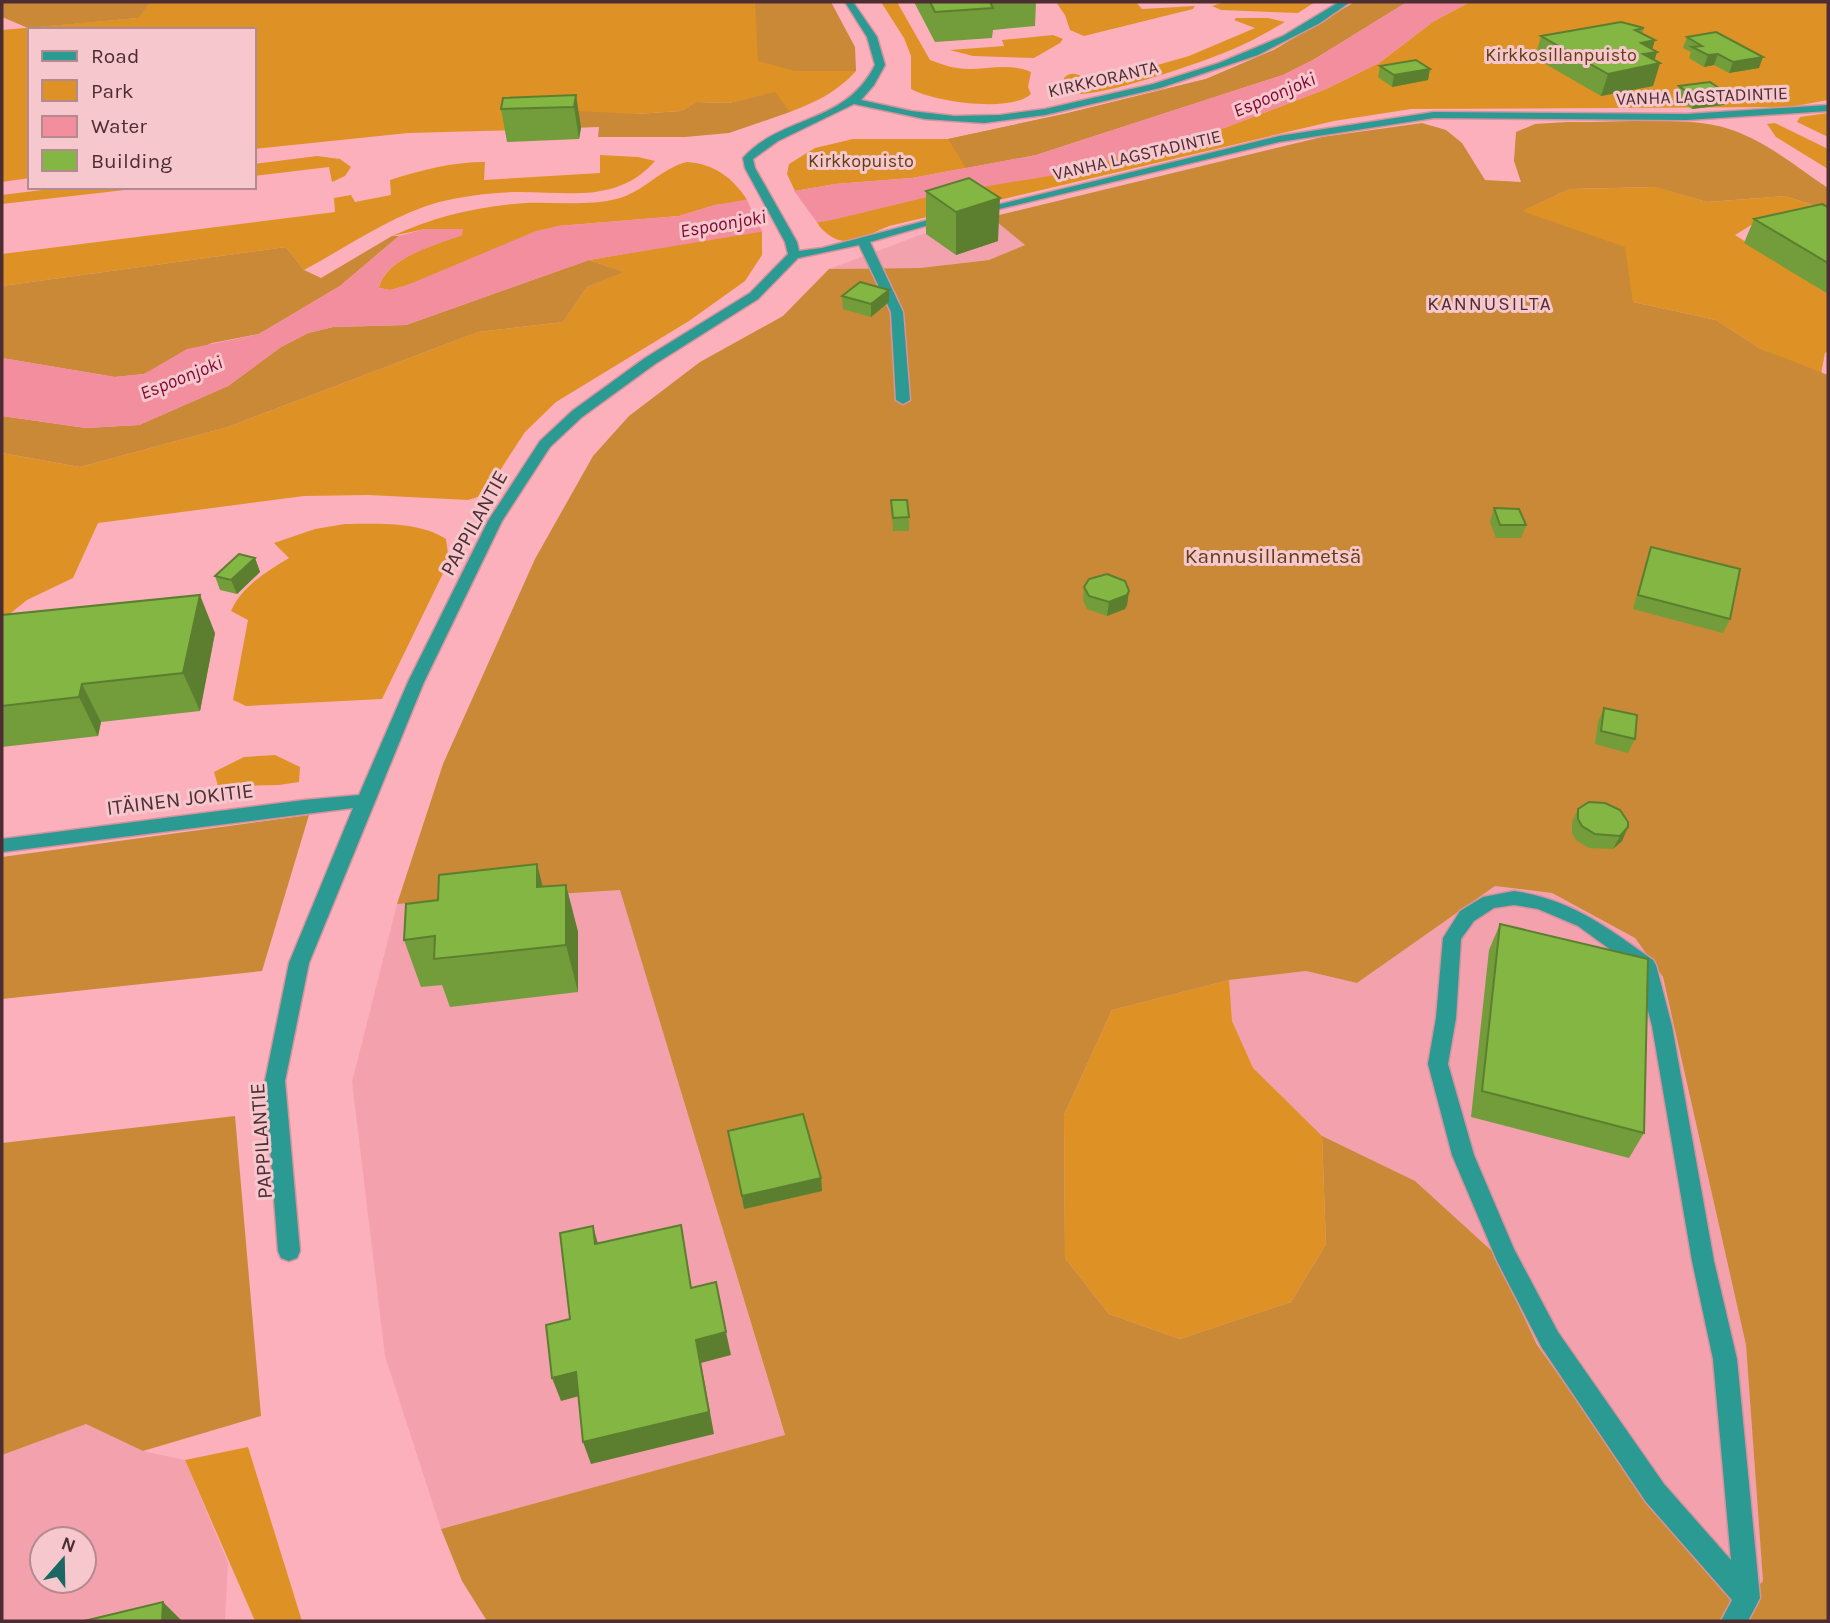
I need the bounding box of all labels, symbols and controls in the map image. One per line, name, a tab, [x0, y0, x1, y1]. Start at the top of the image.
legend	[28, 28, 256, 189]
text: Road	[91, 44, 139, 68]
park label: Kirkkosillanpuisto	[1485, 44, 1637, 66]
street label: KIRKKORANTA	[1046, 56, 1160, 102]
water label: Espoonjoki	[1230, 68, 1319, 122]
text: Park	[91, 79, 134, 103]
street label: VANHA LAGSTADINTIE	[1616, 82, 1788, 110]
text: Water	[91, 114, 147, 138]
street label: VANHA LAGSTADINTIE	[1051, 125, 1223, 185]
text: Building	[91, 149, 172, 173]
park label: Kirkkopuisto	[808, 150, 914, 172]
water label: Espoonjoki	[678, 206, 768, 242]
district label: KANNUSILTA	[1427, 293, 1553, 315]
water label: Espoonjoki	[137, 351, 226, 404]
street label: PAPPILANTIE	[435, 466, 513, 580]
park label: Kannusillanmetsä	[1185, 544, 1361, 568]
street label: ITÄINEN JOKITIE	[105, 778, 255, 820]
street label: PAPPILANTIE	[245, 1082, 277, 1200]
north arrow	[28, 1525, 98, 1595]
text: N	[58, 1532, 79, 1558]

